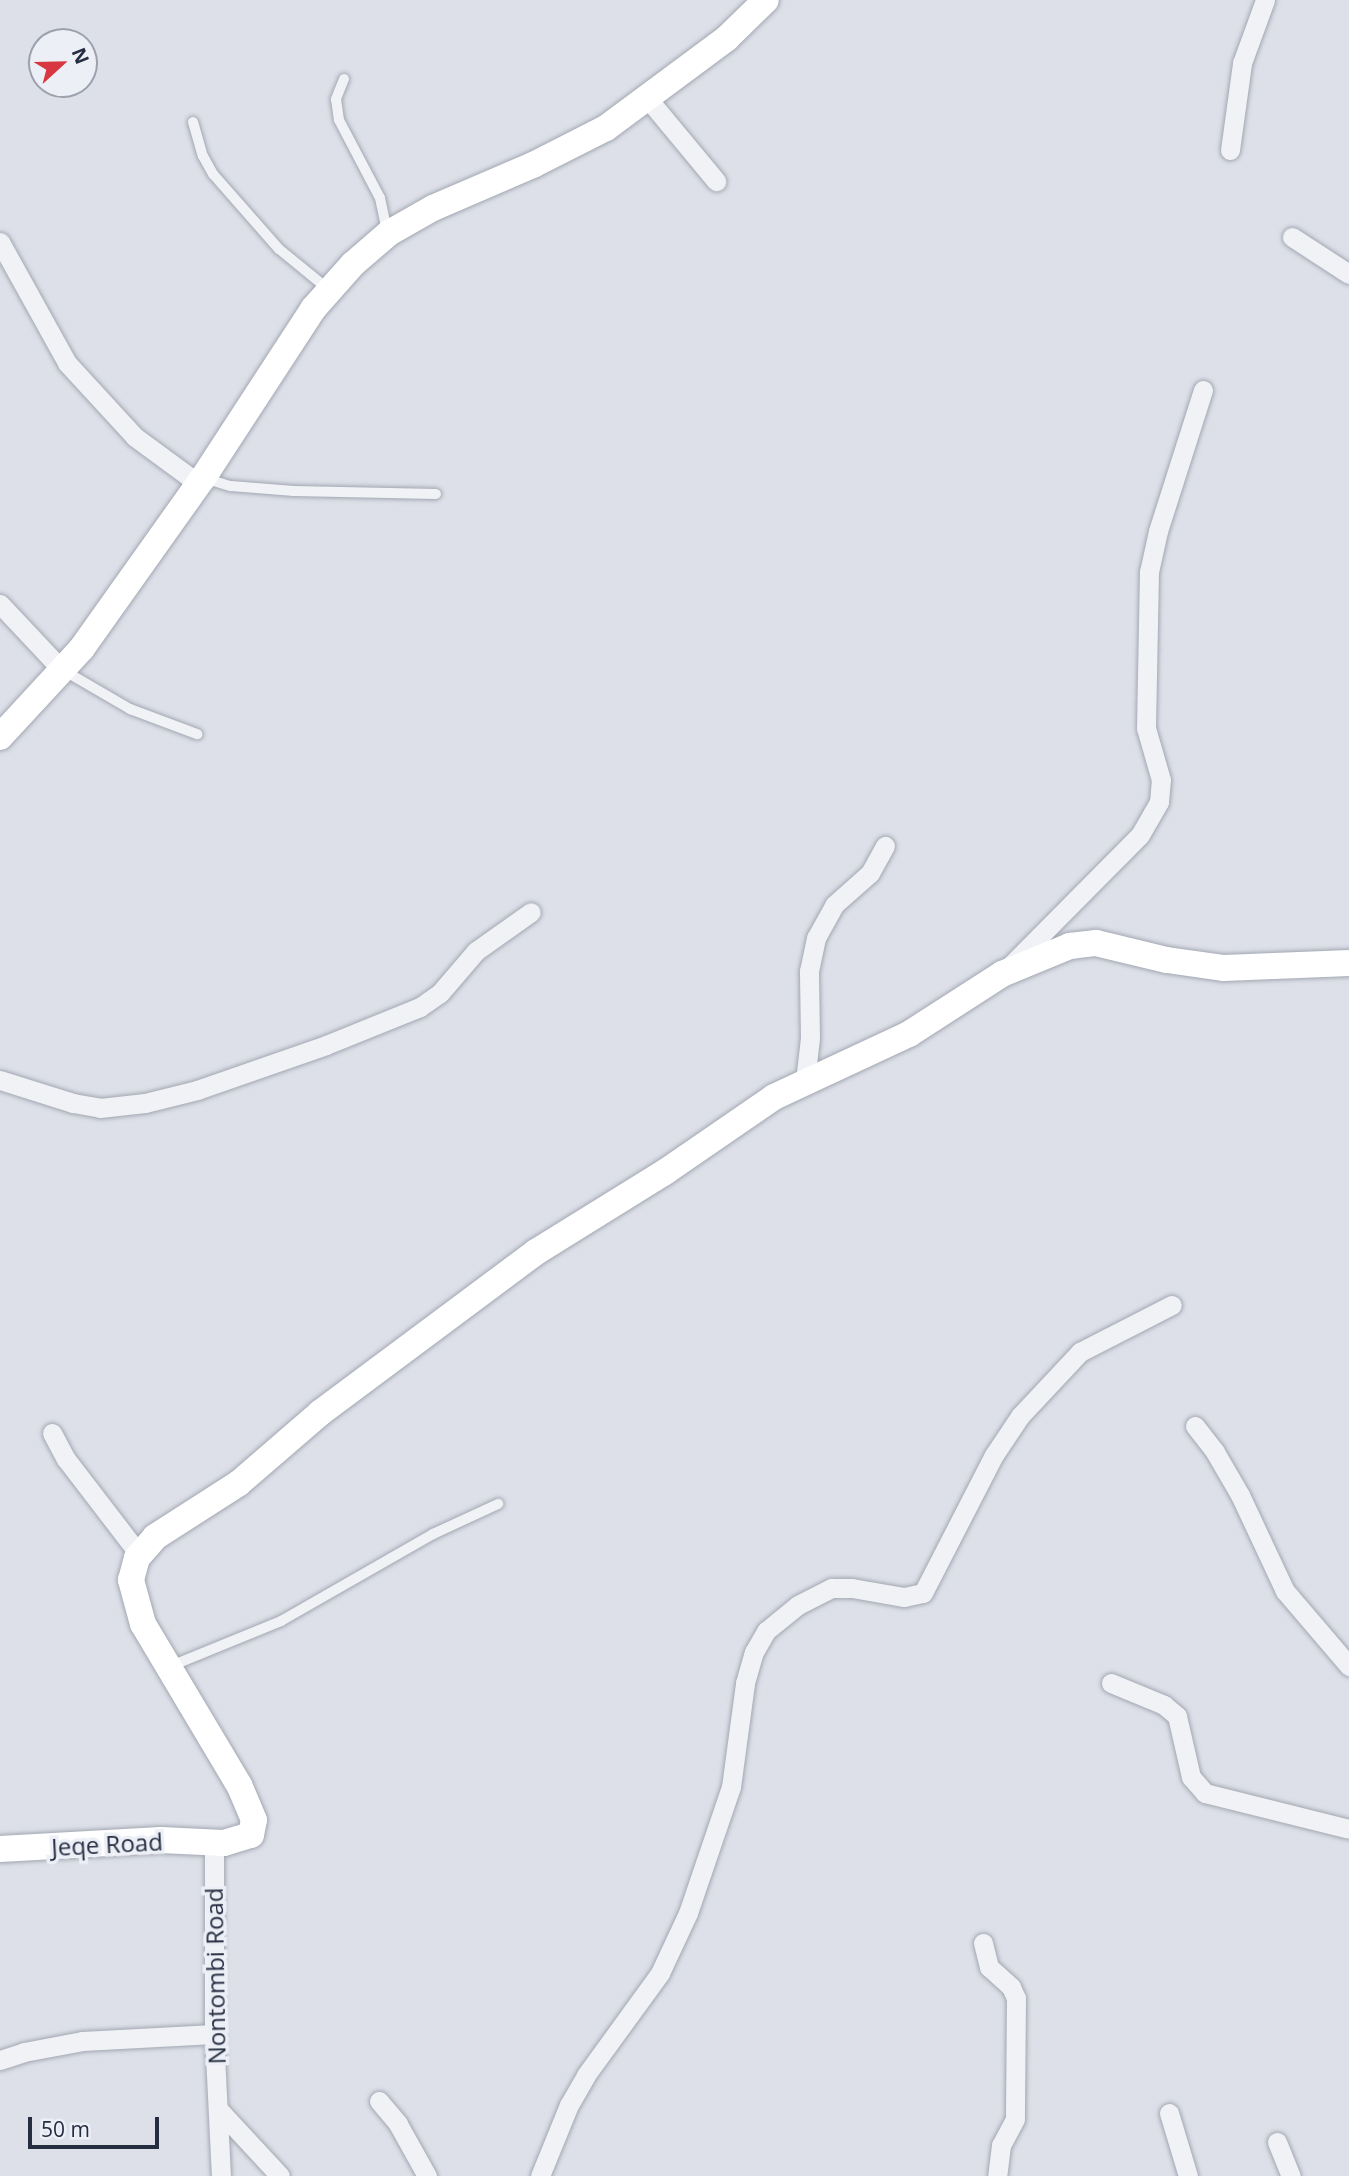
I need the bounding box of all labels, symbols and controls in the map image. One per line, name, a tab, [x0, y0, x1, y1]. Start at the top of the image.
north arrow	[28, 28, 98, 98]
text: N	[66, 44, 96, 68]
street label: Jeqe Road	[51, 1827, 163, 1861]
street label: Nontombi Road	[199, 1887, 231, 2065]
scale bar	[32, 2102, 163, 2146]
text: 50 m	[41, 2115, 90, 2143]

